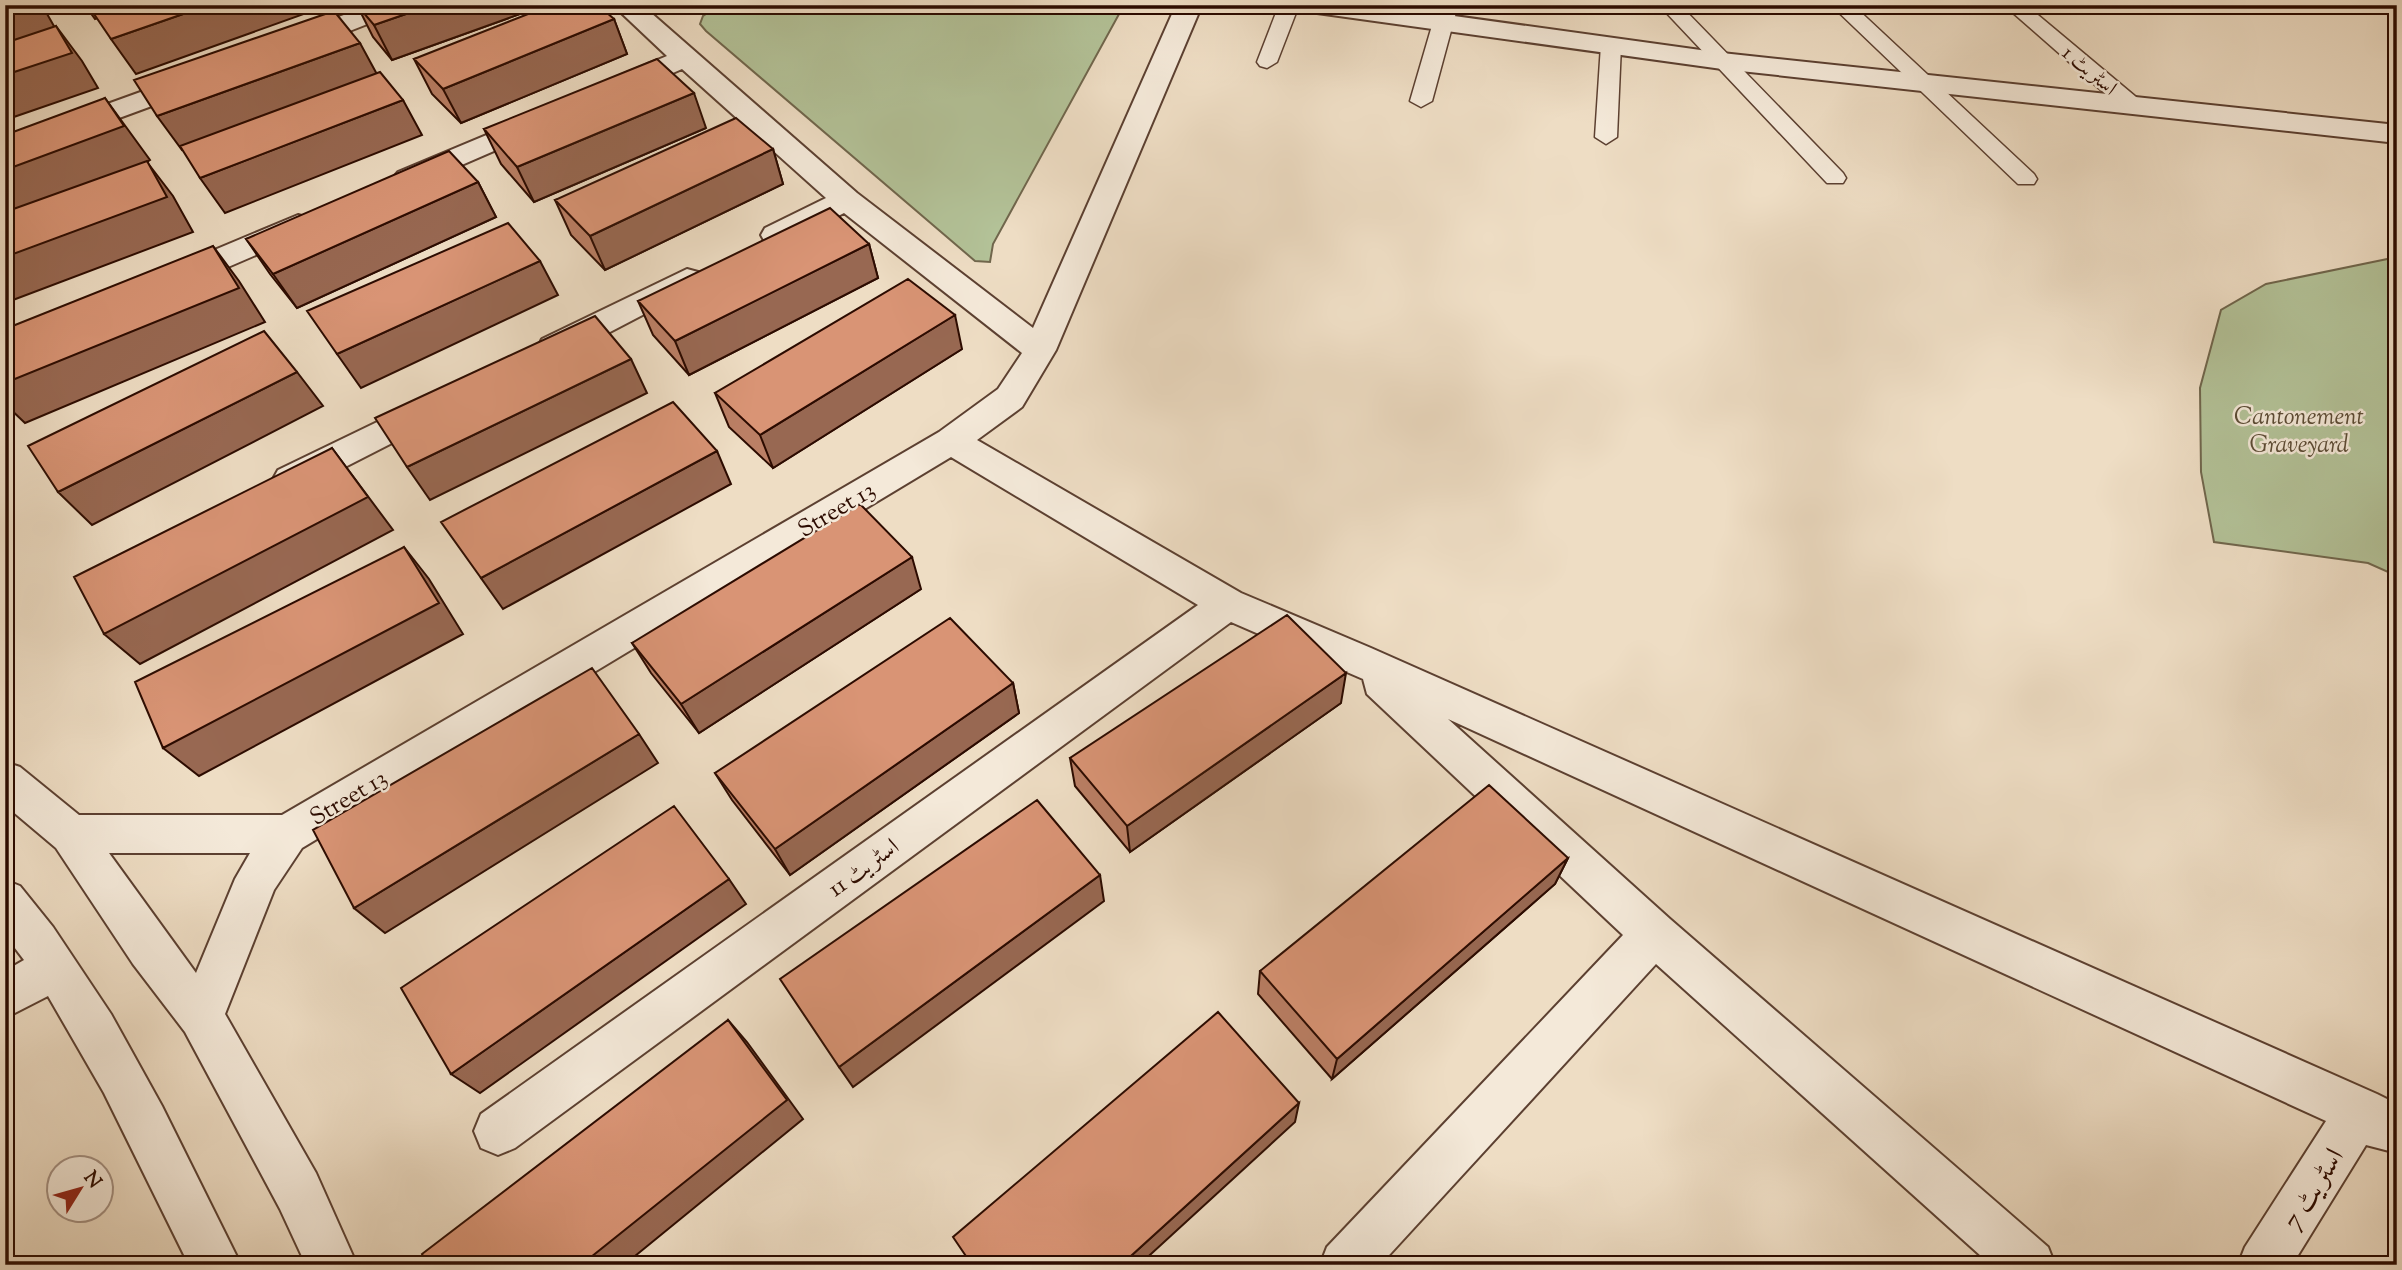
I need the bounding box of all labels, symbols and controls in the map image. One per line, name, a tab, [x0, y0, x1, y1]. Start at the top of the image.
street label: اسٹریٹ 1	[2055, 40, 2123, 104]
park label: Cantonement Graveyard	[2234, 401, 2364, 463]
street label: Street 13	[792, 474, 882, 547]
street label: Street 13	[304, 762, 394, 835]
street label: اسٹریٹ 11	[821, 831, 907, 906]
street label: اسٹریٹ 7	[2274, 1141, 2355, 1238]
north arrow	[46, 1154, 116, 1224]
text: N	[76, 1166, 107, 1194]

